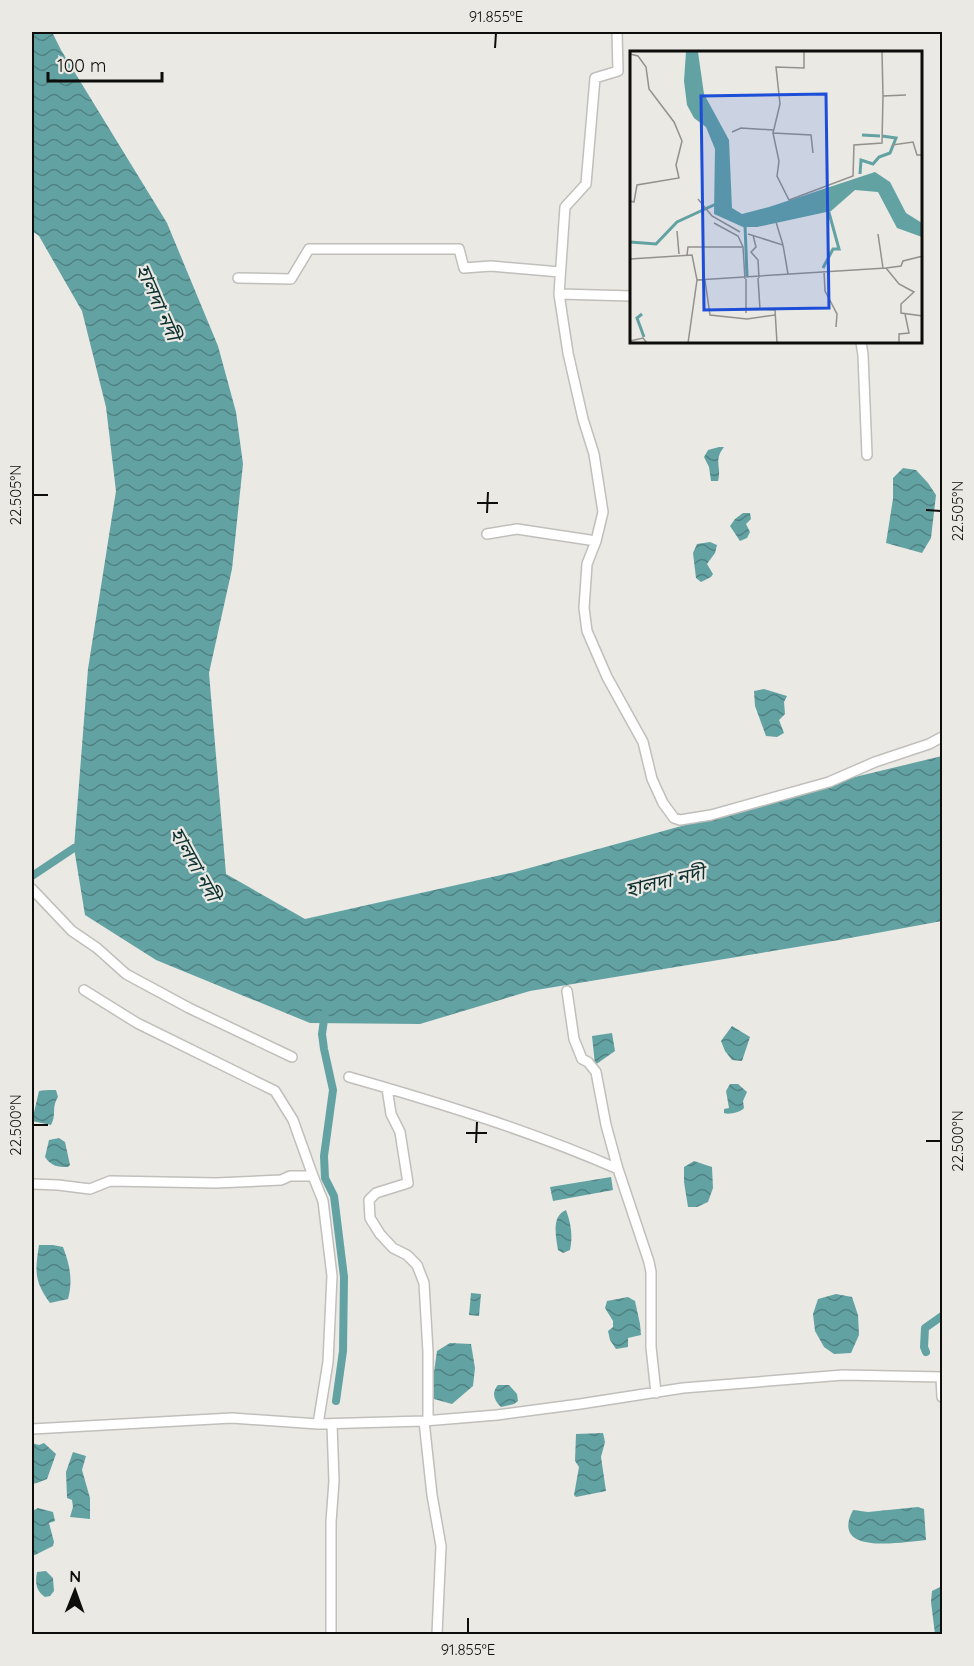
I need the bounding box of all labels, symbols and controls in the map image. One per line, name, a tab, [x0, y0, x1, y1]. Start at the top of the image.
text: 91.855°E	[469, 7, 523, 26]
scale bar	[48, 45, 162, 83]
inset map	[630, 51, 923, 344]
text: 100 m	[57, 54, 106, 77]
water label: হালদা নদী	[131, 260, 188, 347]
text: 22.505°N	[6, 465, 25, 525]
text: 22.505°N	[948, 481, 967, 541]
water label: হালদা নদী	[165, 822, 228, 908]
water label: হালদা নদী	[623, 858, 711, 902]
text: 22.500°N	[6, 1094, 25, 1156]
text: 22.500°N	[948, 1110, 967, 1172]
north arrow	[45, 1561, 105, 1621]
text: N	[69, 1566, 81, 1586]
text: 91.855°E	[441, 1640, 495, 1659]

